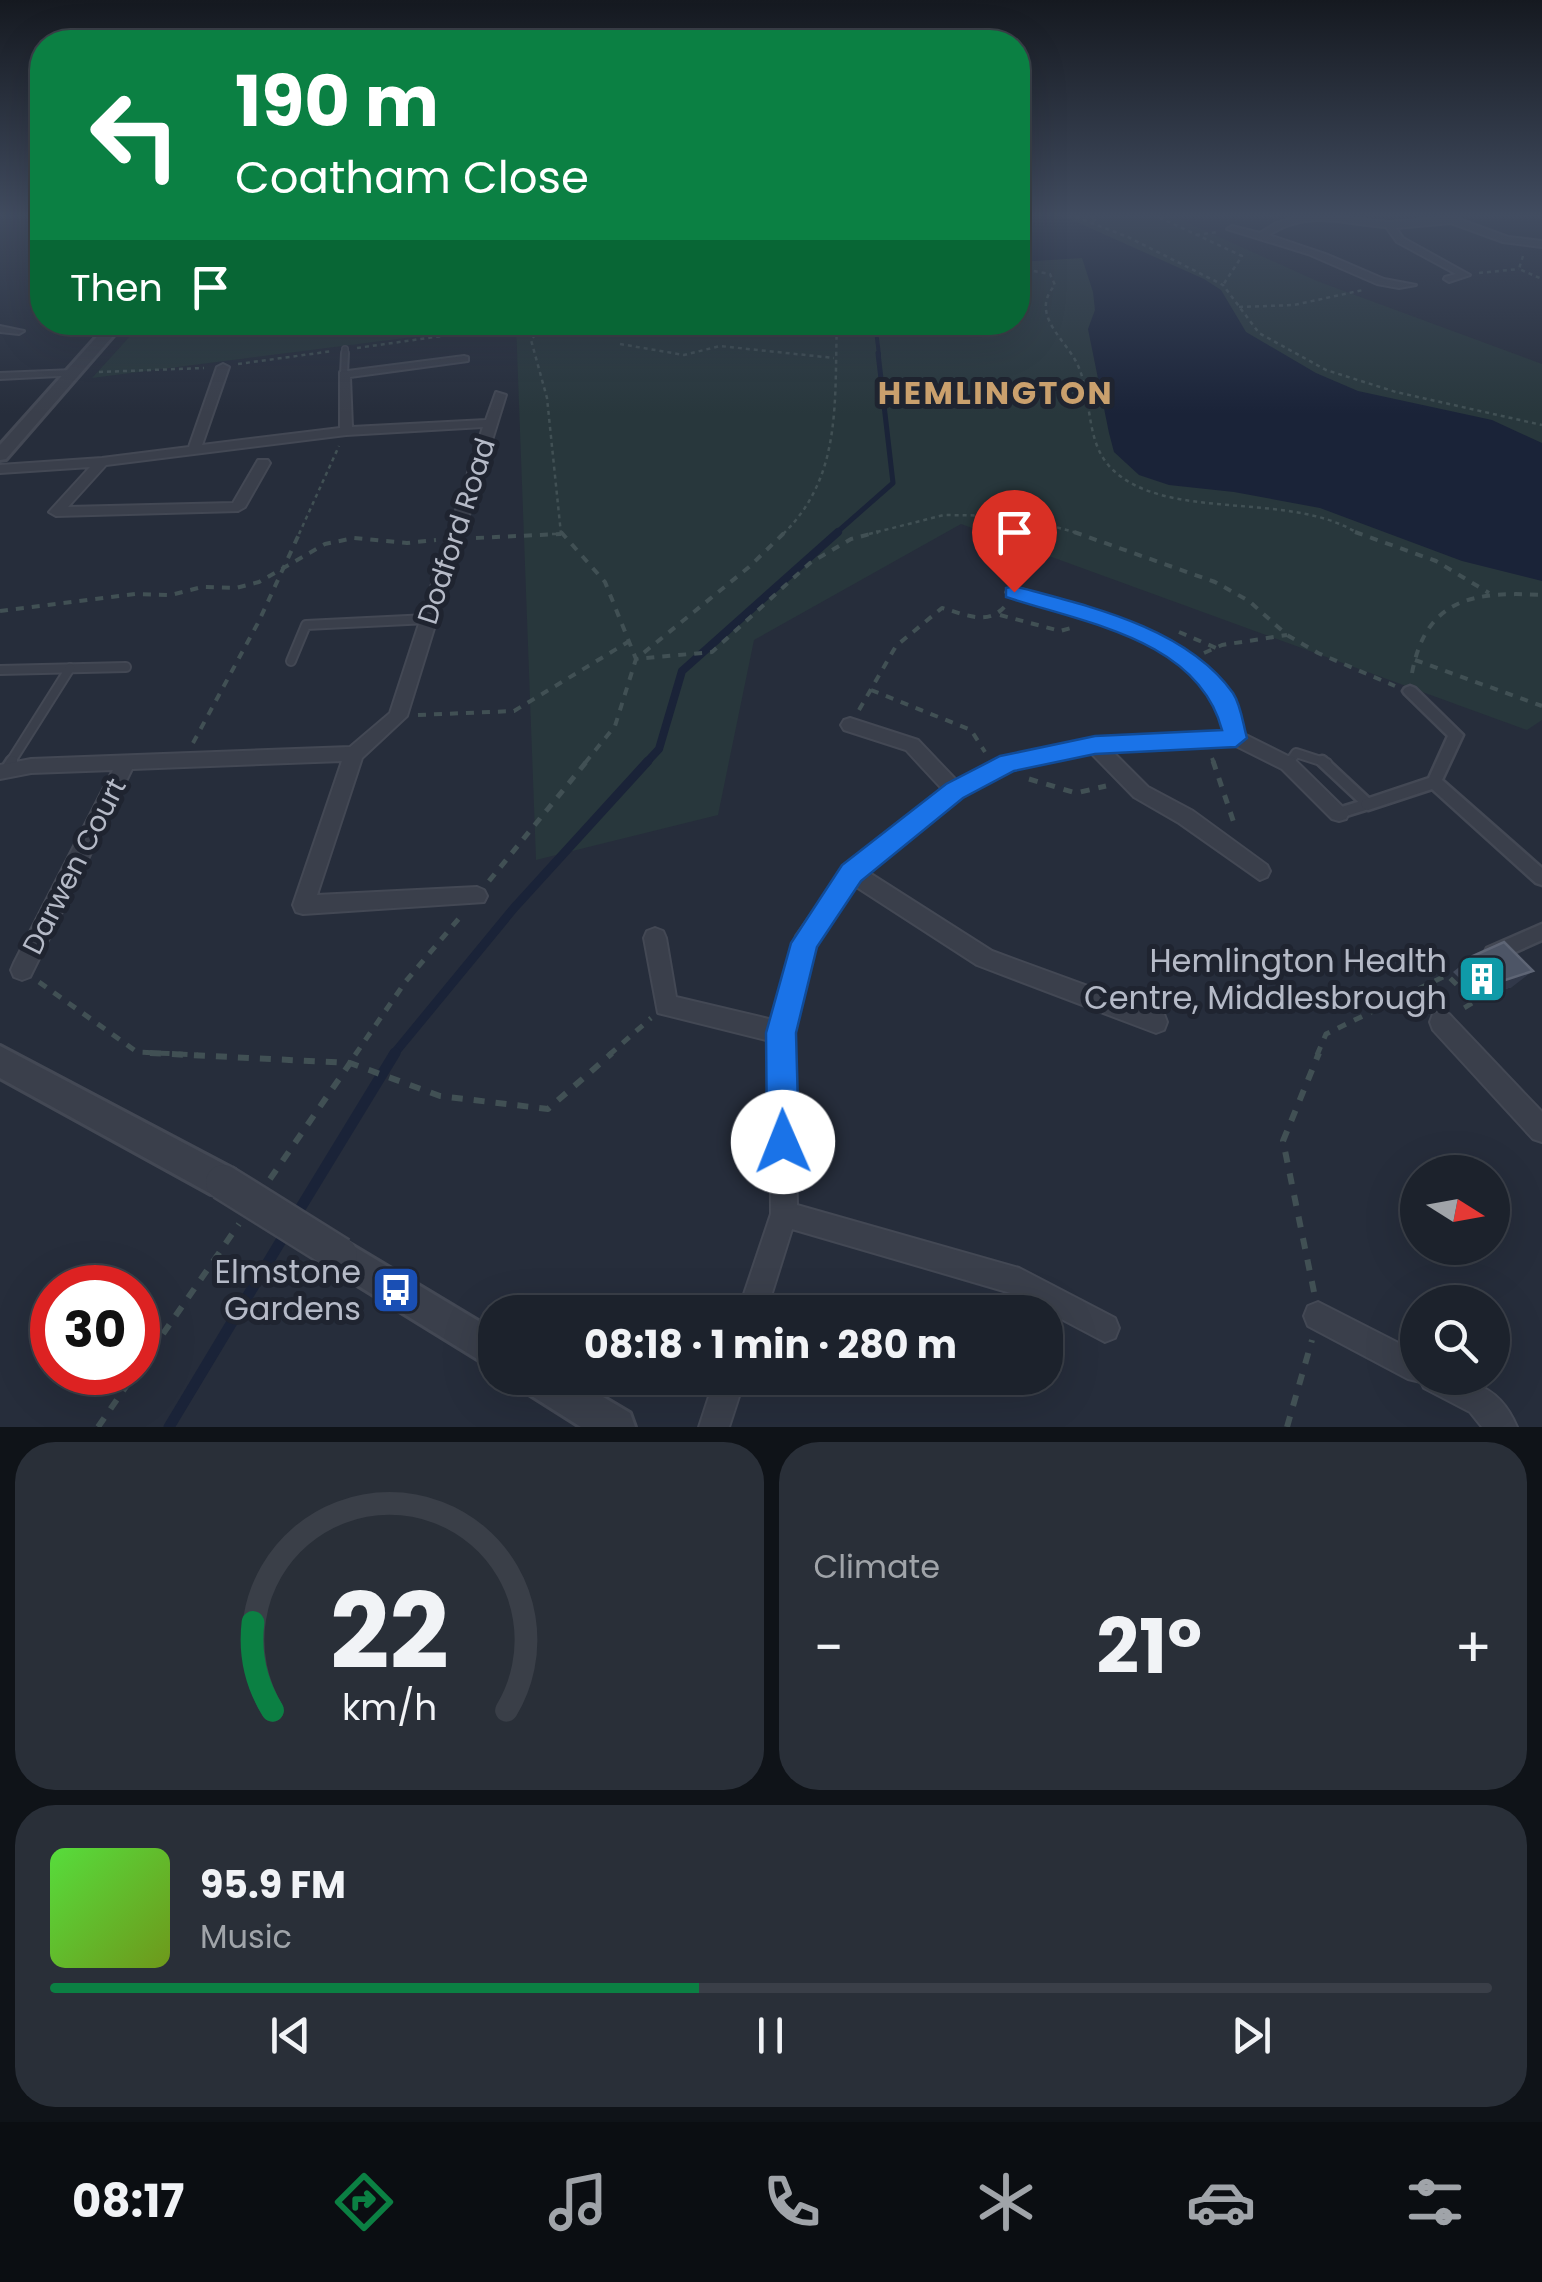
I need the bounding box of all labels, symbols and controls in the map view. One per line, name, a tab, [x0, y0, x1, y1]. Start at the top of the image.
text: 190 m	[235, 52, 439, 151]
icon: left	[70, 70, 200, 200]
text: Coatham Close	[235, 146, 589, 209]
icon: arrive	[183, 260, 238, 315]
text: Then	[70, 261, 163, 314]
district label: HEMLINGTON	[878, 370, 1114, 415]
street label: Dodford Road	[408, 433, 505, 629]
pin	[972, 490, 1057, 593]
icon: arrive	[987, 505, 1042, 560]
street label: Darwen Court	[13, 771, 136, 961]
place label: Hemlington Health Centre, Middlesbrough	[1084, 938, 1447, 1020]
building icon: Hemlington Health Centre, Middlesbrough	[1456, 953, 1508, 1005]
position arrow	[731, 1090, 835, 1194]
north arrow	[1400, 1155, 1510, 1265]
map controls	[1400, 1155, 1510, 1395]
place label: Elmstone Gardens	[215, 1249, 361, 1331]
bus stop icon: Elmstone Gardens	[370, 1264, 422, 1316]
speed limit sign: 30	[30, 1265, 160, 1395]
button: search	[1400, 1285, 1510, 1395]
text: 08:18 · 1 min · 280 m	[584, 1318, 957, 1371]
text: Climate	[814, 1544, 940, 1589]
text: 22	[330, 1559, 449, 1704]
text: 21°	[1096, 1594, 1202, 1699]
text: −	[814, 1609, 844, 1686]
text: +	[1454, 1609, 1492, 1686]
text: km/h	[342, 1682, 437, 1733]
text: 95.9 FM	[200, 1858, 346, 1911]
text: Music	[200, 1914, 292, 1959]
icon: previous	[263, 2008, 318, 2063]
icon: pause	[743, 2008, 798, 2063]
icon: next	[1224, 2008, 1279, 2063]
icon: directions	[329, 2167, 399, 2237]
icon: music	[543, 2167, 613, 2237]
icon: phone	[757, 2167, 827, 2237]
icon: climate	[971, 2167, 1041, 2237]
icon: car	[1186, 2167, 1256, 2237]
icon: filters	[1400, 2167, 1470, 2237]
text: 08:17	[72, 2170, 184, 2233]

